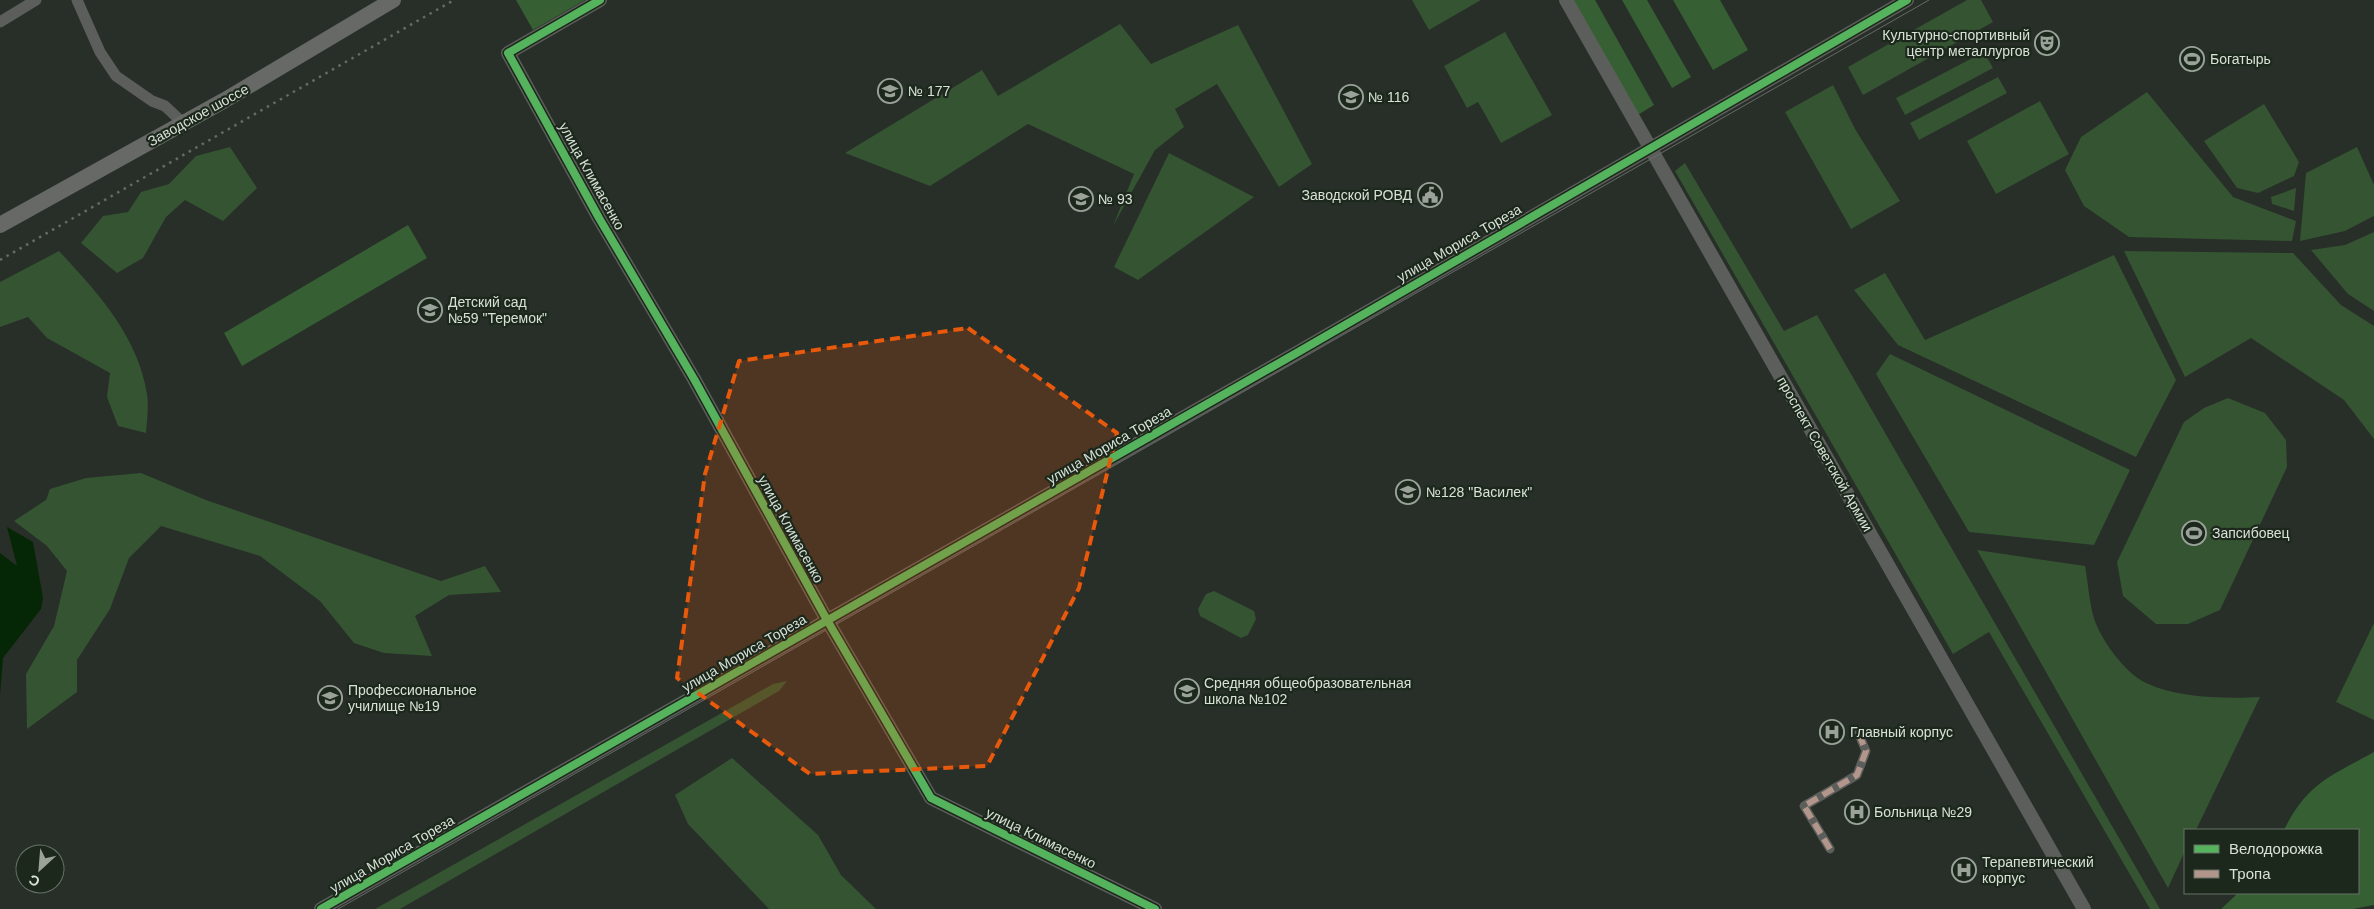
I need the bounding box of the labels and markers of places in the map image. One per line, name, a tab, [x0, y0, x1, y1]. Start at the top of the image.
place label: Культурно-спортивный центр металлургов	[1882, 27, 2030, 59]
theatre icon: Культурно-спортивный центр металлургов	[2034, 30, 2060, 56]
sports icon: Богатырь	[2179, 46, 2205, 72]
place label: Богатырь	[2210, 51, 2271, 67]
school or university icon: № 177	[877, 78, 903, 104]
place label: № 177	[908, 83, 950, 99]
school or university icon: № 116	[1338, 84, 1364, 110]
place label: № 116	[1368, 89, 1409, 105]
public building icon: Заводской РОВД	[1417, 182, 1443, 208]
school or university icon: № 93	[1068, 186, 1094, 212]
place label: Заводской РОВД	[1302, 187, 1413, 203]
place label: № 93	[1098, 191, 1133, 207]
place label: Детский сад №59 "Теремок"	[448, 294, 547, 326]
school or university icon: Детский сад №59 "Теремок"	[417, 297, 443, 323]
school or university icon: №128 "Василек"	[1395, 479, 1421, 505]
place label: №128 "Василек"	[1426, 484, 1532, 500]
sports icon: Запсибовец	[2181, 520, 2207, 546]
place label: Запсибовец	[2212, 525, 2290, 541]
place label: Средняя общеобразовательная школа №102	[1204, 675, 1411, 707]
school or university icon: Средняя общеобразовательная школа №102	[1174, 678, 1200, 704]
place label: Профессиональное училище №19	[348, 682, 477, 714]
school or university icon: Профессиональное училище №19	[317, 685, 343, 711]
hospital icon: Главный корпус	[1819, 719, 1845, 745]
place label: Главный корпус	[1850, 724, 1953, 740]
hospital icon: Больница №29	[1844, 799, 1870, 825]
place label: Больница №29	[1874, 804, 1972, 820]
place label: Терапевтический корпус	[1982, 854, 2094, 886]
hospital icon: Терапевтический корпус	[1951, 857, 1977, 883]

